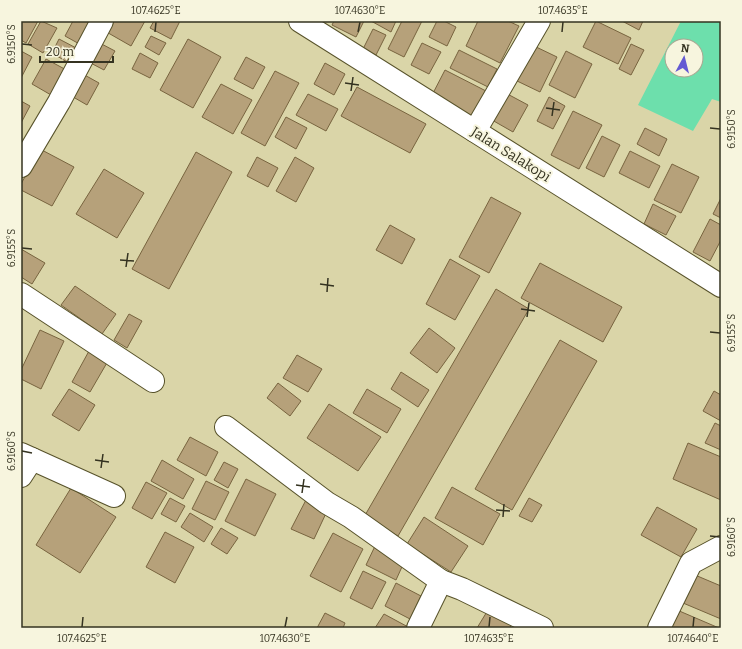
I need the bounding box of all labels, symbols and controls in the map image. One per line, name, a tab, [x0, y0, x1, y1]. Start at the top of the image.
text: 107.4625°E	[131, 5, 181, 17]
text: 107.4630°E	[335, 5, 385, 17]
text: 107.4635°E	[538, 5, 588, 17]
text: 6.9150°S	[6, 24, 18, 64]
scale bar	[40, 38, 113, 64]
north arrow	[664, 38, 704, 78]
text: N	[680, 42, 691, 56]
text: 20 m	[46, 45, 75, 59]
text: 6.9150°S	[726, 109, 738, 149]
street label: Jalan Salakopi	[467, 123, 554, 186]
text: 6.9155°S	[6, 229, 18, 267]
text: 6.9155°S	[726, 314, 738, 352]
text: 6.9160°S	[6, 431, 18, 471]
text: 6.9160°S	[726, 517, 738, 557]
text: 107.4625°E	[57, 633, 107, 645]
text: 107.4630°E	[260, 633, 310, 645]
text: 107.4635°E	[464, 633, 514, 645]
text: 107.4640°E	[668, 633, 718, 645]

